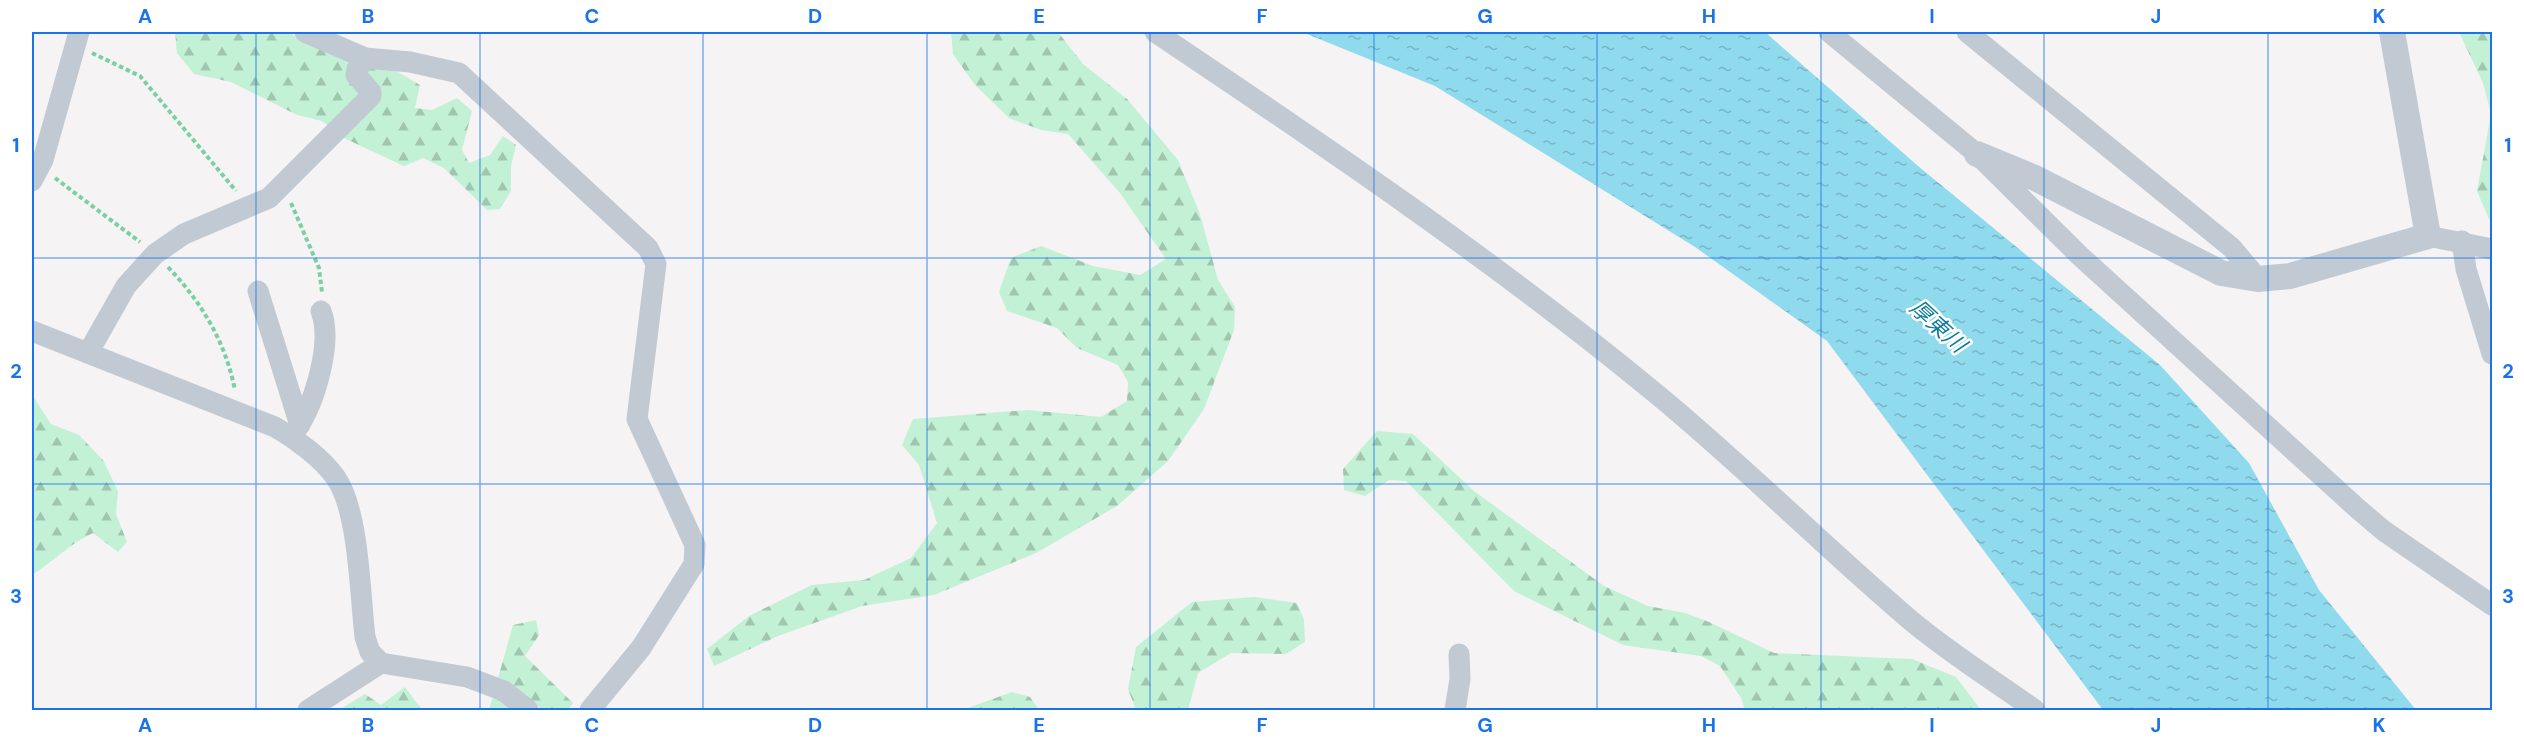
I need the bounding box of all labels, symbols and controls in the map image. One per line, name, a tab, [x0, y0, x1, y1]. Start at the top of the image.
text: A	[138, 3, 152, 29]
text: B	[362, 3, 374, 29]
text: C	[585, 3, 599, 29]
text: D	[808, 3, 822, 29]
text: E	[1033, 3, 1045, 29]
text: F	[1256, 3, 1268, 29]
text: G	[1477, 3, 1493, 29]
text: H	[1702, 3, 1716, 29]
text: I	[1929, 3, 1935, 29]
text: J	[2151, 3, 2161, 29]
text: K	[2372, 3, 2386, 29]
text: 1	[12, 132, 20, 158]
text: 1	[2504, 132, 2512, 158]
water label: 厚東川	[1904, 293, 1974, 360]
text: 2	[10, 358, 22, 384]
text: 2	[2502, 358, 2514, 384]
text: 3	[10, 583, 22, 609]
text: 3	[2502, 583, 2514, 609]
text: A	[138, 712, 152, 738]
text: B	[362, 712, 374, 738]
text: C	[585, 712, 599, 738]
text: D	[808, 712, 822, 738]
text: E	[1033, 712, 1045, 738]
text: F	[1256, 712, 1268, 738]
text: G	[1477, 712, 1493, 738]
text: H	[1702, 712, 1716, 738]
text: I	[1929, 712, 1935, 738]
text: J	[2151, 712, 2161, 738]
text: K	[2372, 712, 2386, 738]

